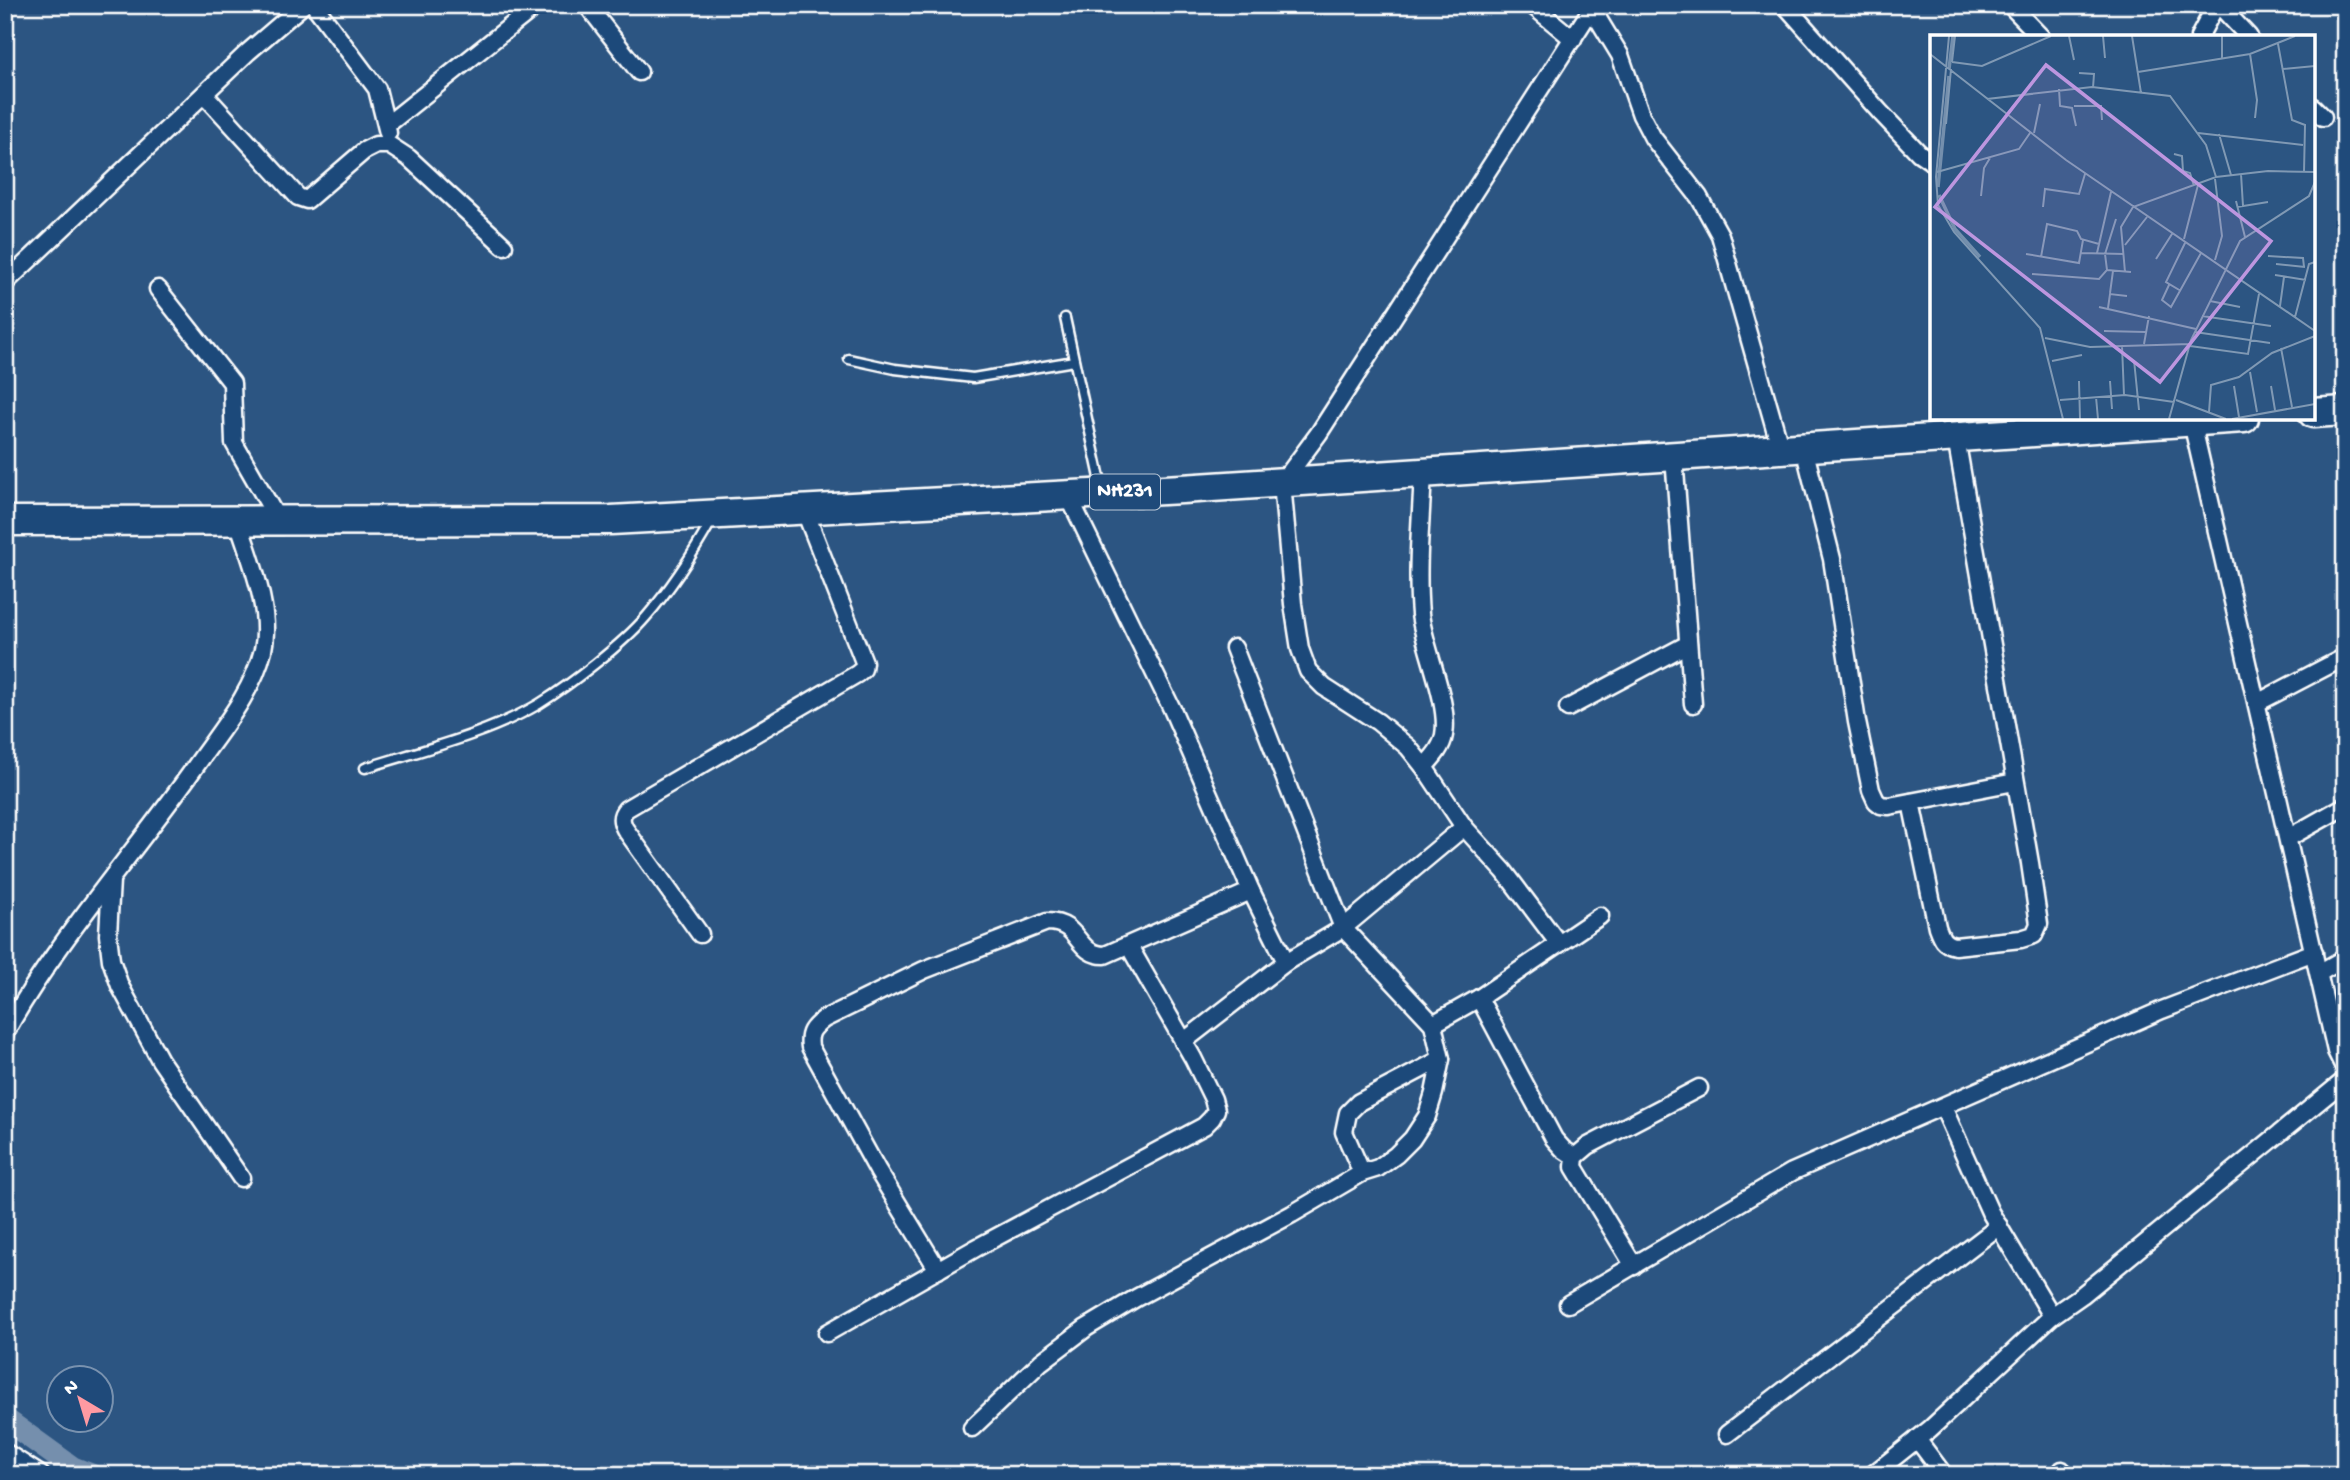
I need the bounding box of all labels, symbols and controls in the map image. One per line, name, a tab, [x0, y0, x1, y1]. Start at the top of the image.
inset map	[1930, 35, 2315, 420]
road number: NH231	[1090, 475, 1160, 510]
north arrow	[46, 1364, 116, 1434]
text: N	[60, 1375, 84, 1401]

